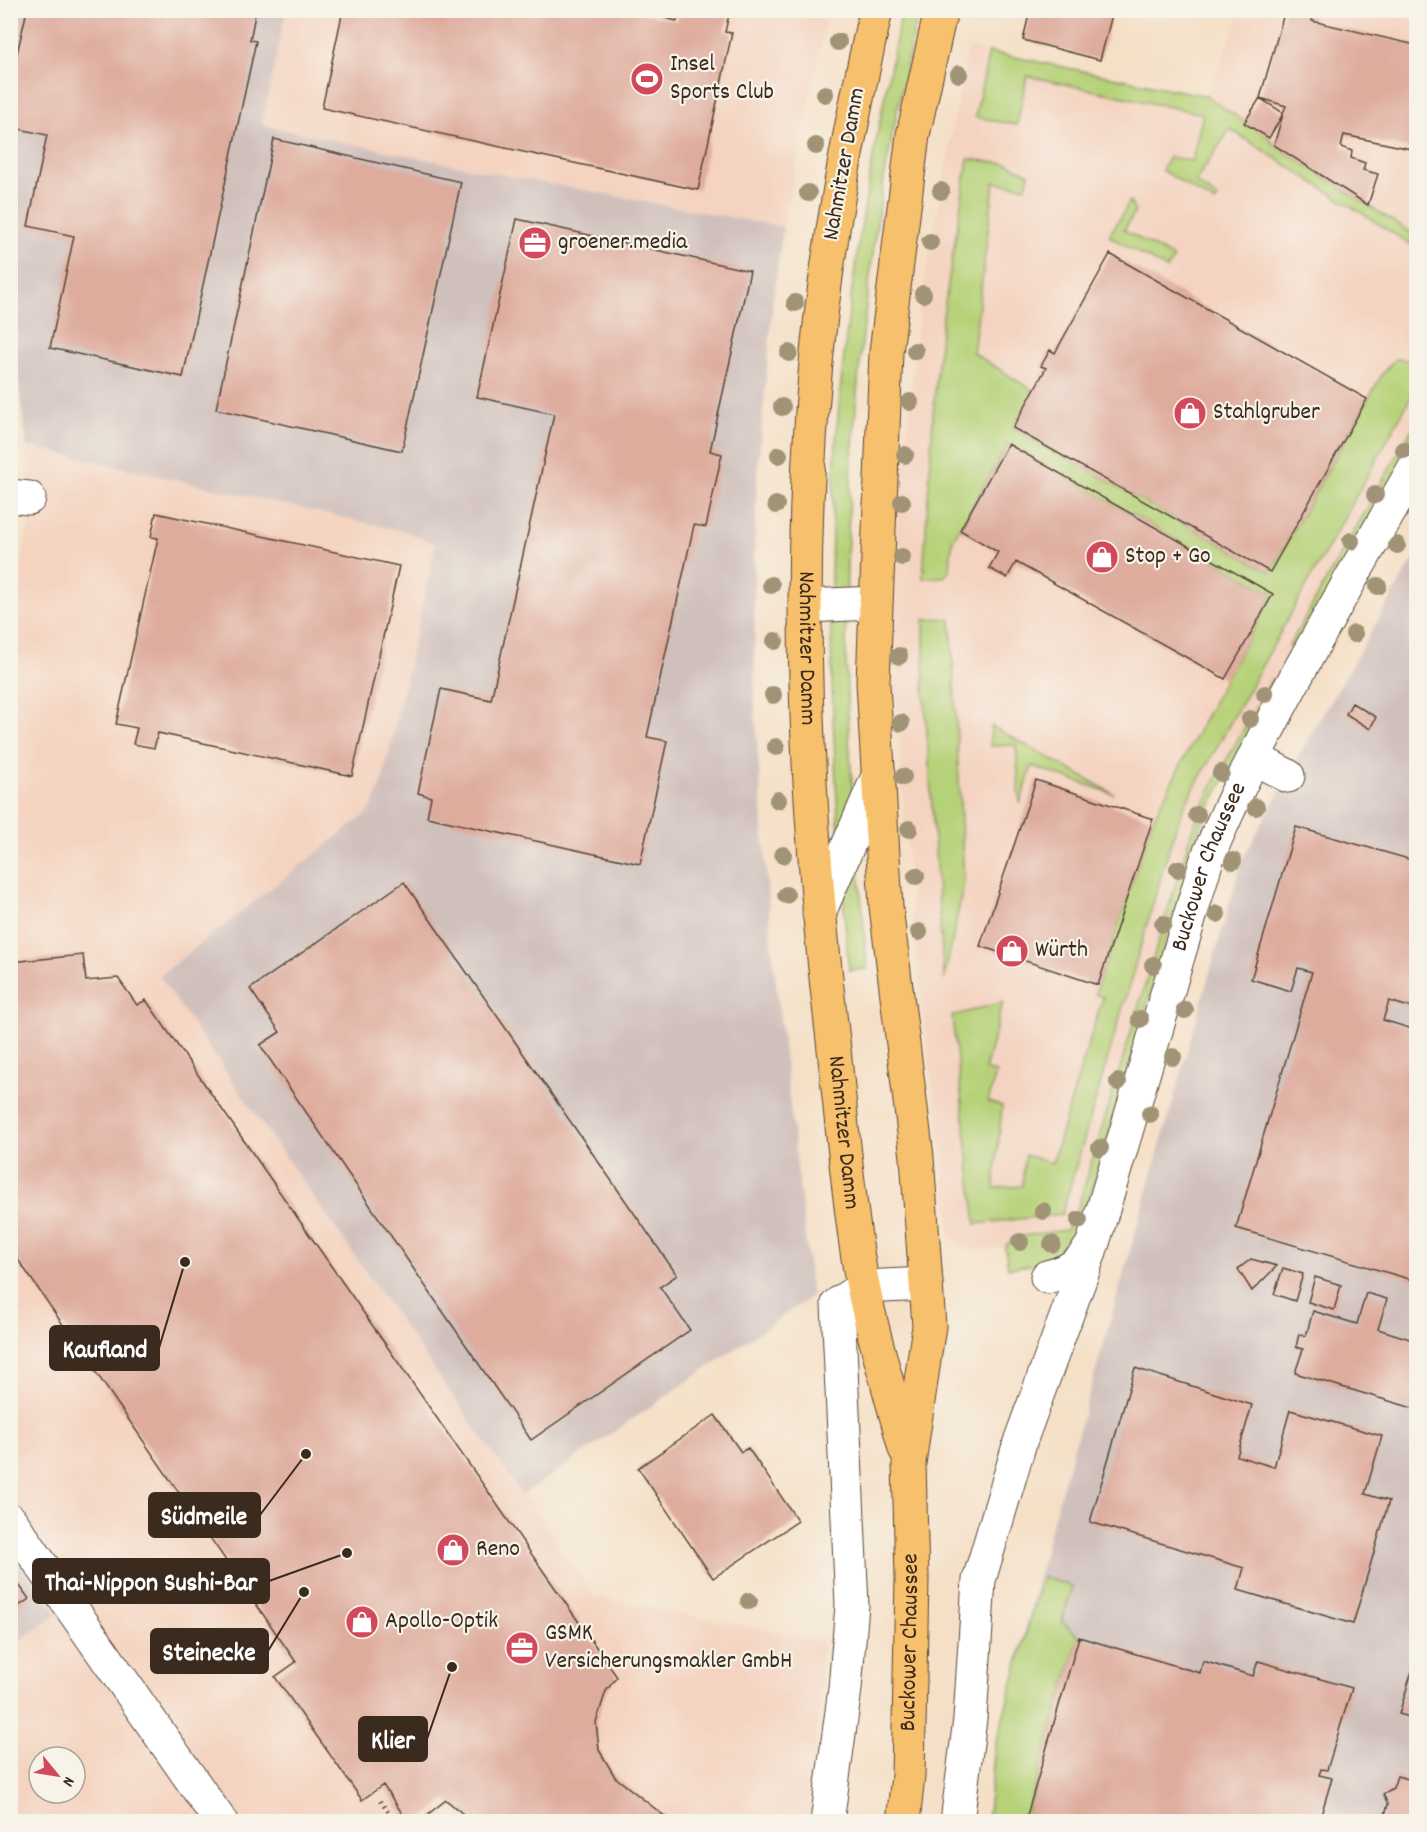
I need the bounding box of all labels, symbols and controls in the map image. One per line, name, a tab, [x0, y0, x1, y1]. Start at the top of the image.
place label: Insel Sports Club	[670, 48, 774, 110]
sports icon: Insel Sports Club	[629, 61, 665, 97]
street label: Nahmitzer Damm	[815, 85, 875, 243]
office icon: groener.media	[517, 225, 553, 261]
place label: groener.media	[558, 226, 688, 260]
shop icon: Stahlgruber	[1172, 395, 1208, 431]
place label: Stahlgruber	[1213, 396, 1320, 430]
shop icon: Stop + Go	[1084, 539, 1120, 575]
place label: Stop + Go	[1125, 540, 1211, 574]
street label: Nahmitzer Damm	[788, 571, 824, 726]
street label: Buckower Chaussee	[1163, 777, 1256, 956]
shop icon: Würth	[994, 933, 1030, 969]
place label: Würth	[1035, 934, 1088, 968]
street label: Nahmitzer Damm	[818, 1054, 868, 1212]
callout: Kaufland	[50, 1326, 159, 1370]
text: Kaufland	[63, 1333, 147, 1370]
callout: Südmeile	[149, 1493, 260, 1537]
text: Südmeile	[161, 1500, 247, 1537]
shop icon: Reno	[435, 1532, 471, 1568]
place label: Reno	[476, 1533, 520, 1567]
street label: Buckower Chaussee	[892, 1553, 929, 1732]
callout: Thai-Nippon Sushi-Bar	[33, 1559, 269, 1603]
text: Thai-Nippon Sushi-Bar	[45, 1566, 258, 1603]
shop icon: Apollo-Optik	[344, 1604, 380, 1640]
place label: Apollo-Optik	[385, 1605, 498, 1639]
place label: GSMK Versicherungsmakler GmbH	[545, 1617, 792, 1679]
callout: Steinecke	[151, 1629, 268, 1673]
office icon: GSMK Versicherungsmakler GmbH	[504, 1630, 540, 1666]
text: Steinecke	[162, 1636, 256, 1673]
callout: Klier	[359, 1717, 427, 1761]
text: Klier	[371, 1724, 415, 1761]
north arrow	[27, 1745, 87, 1805]
text: N	[56, 1772, 80, 1791]

